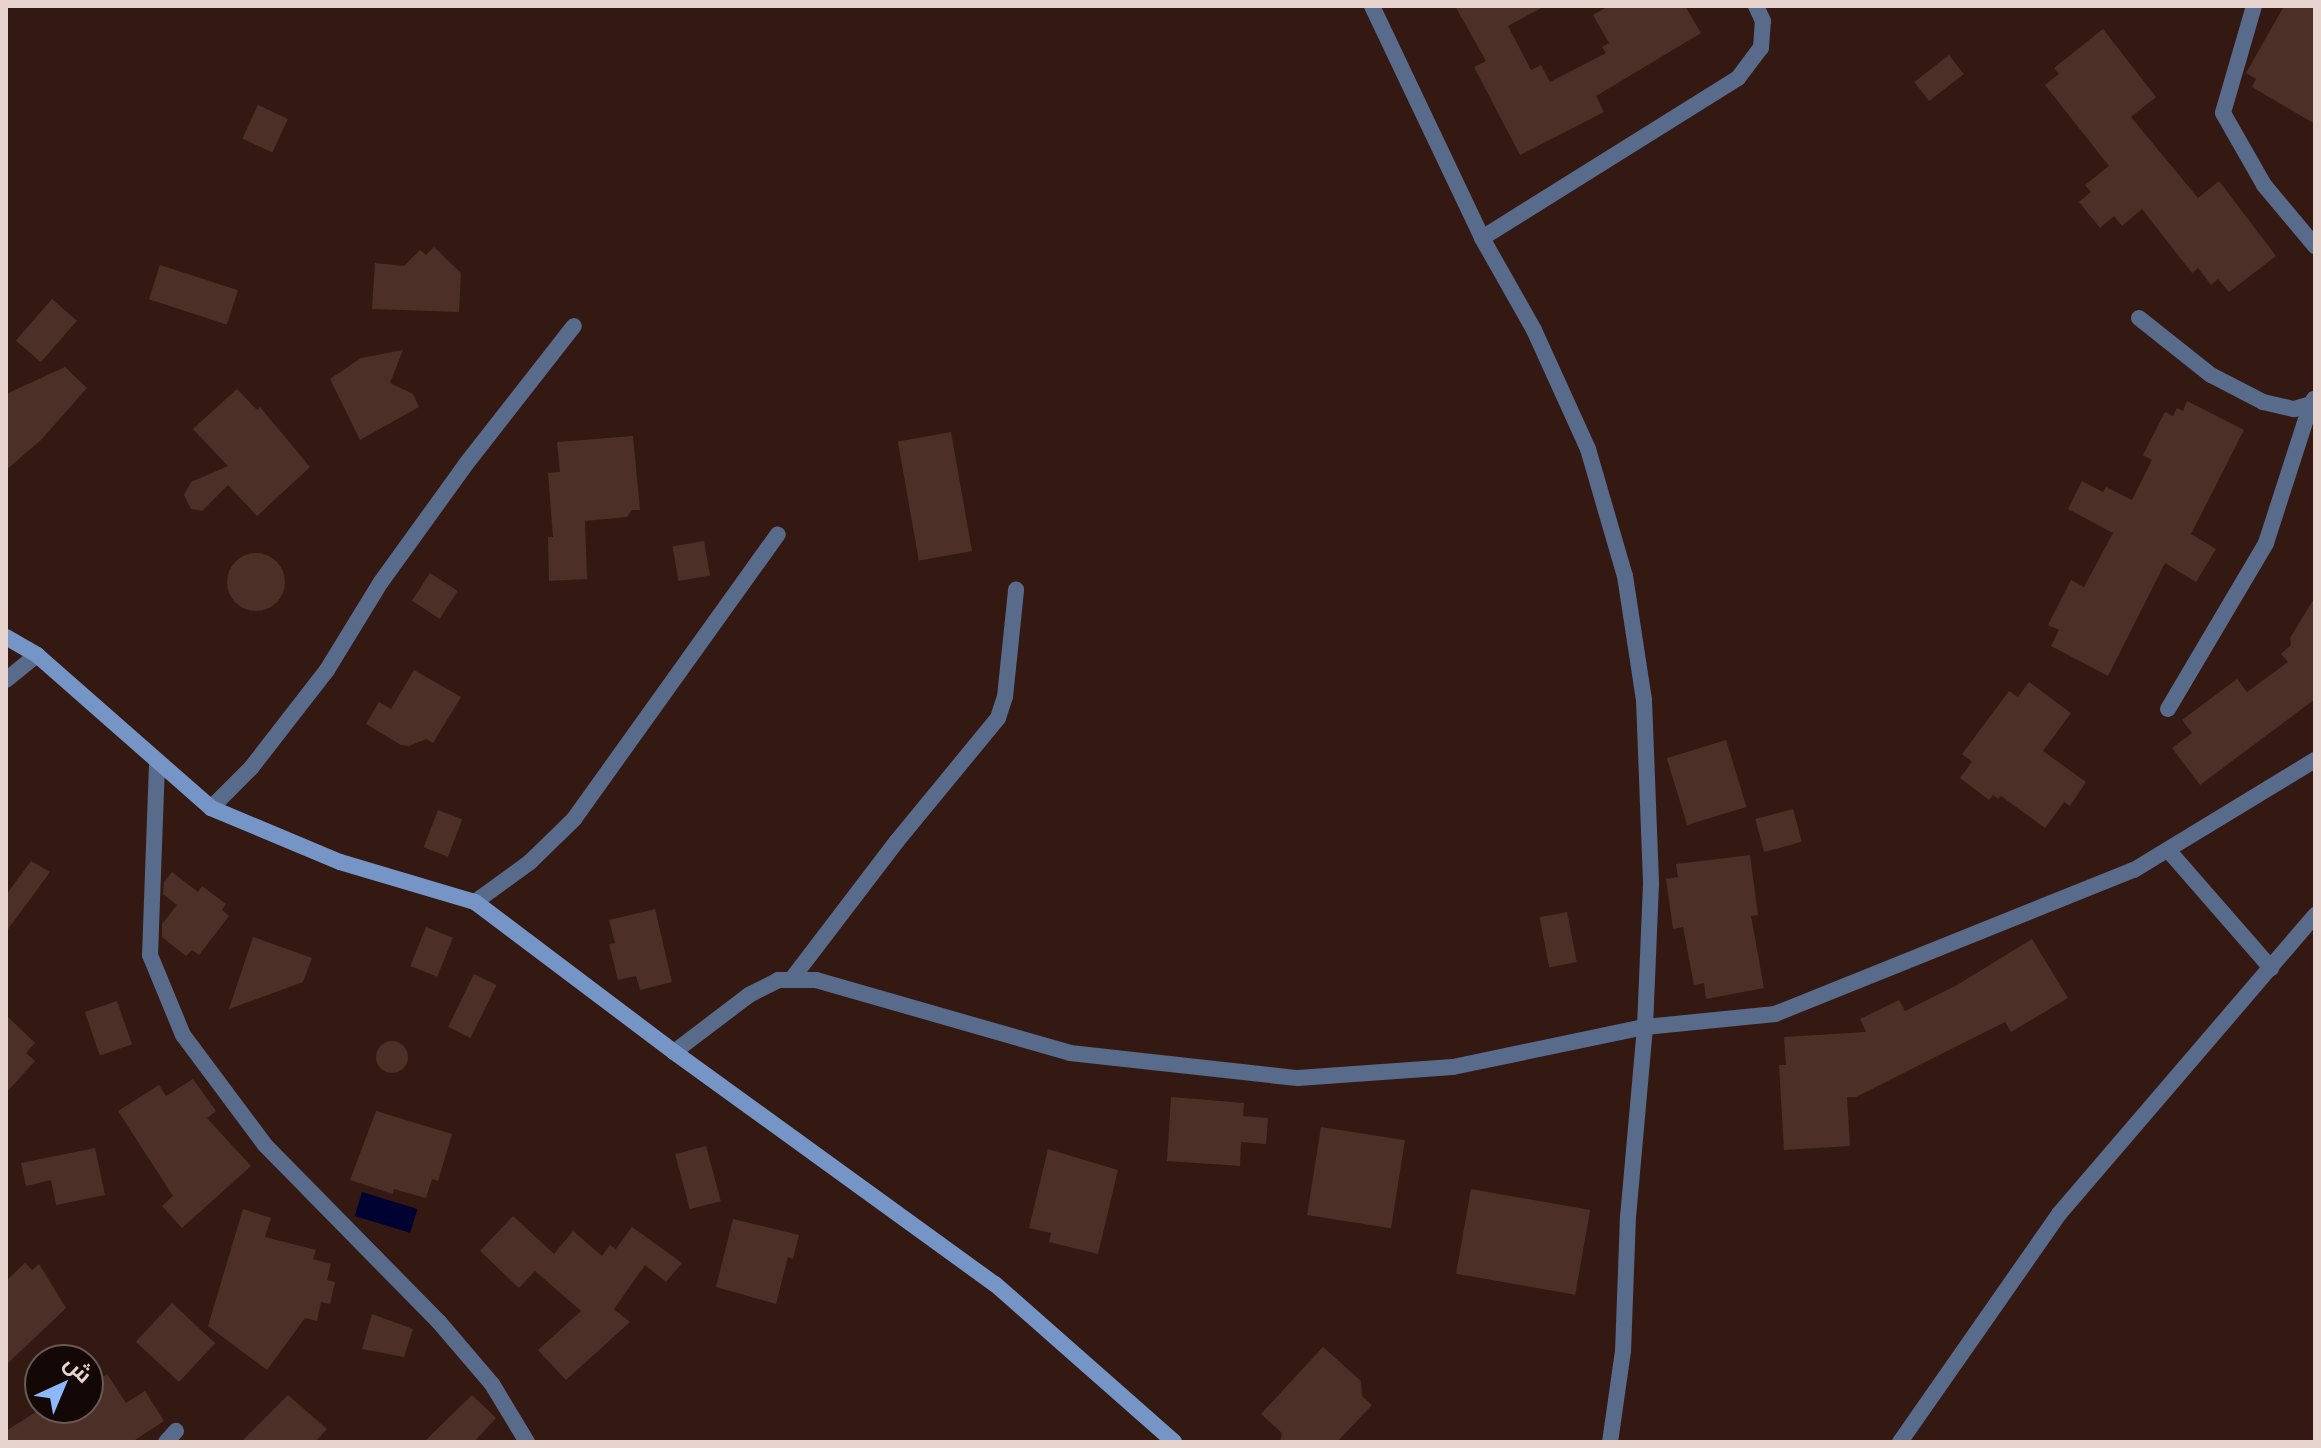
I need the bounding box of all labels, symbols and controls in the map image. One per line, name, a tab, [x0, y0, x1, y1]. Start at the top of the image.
north arrow	[24, 1344, 104, 1424]
text: ش	[59, 1348, 100, 1389]

